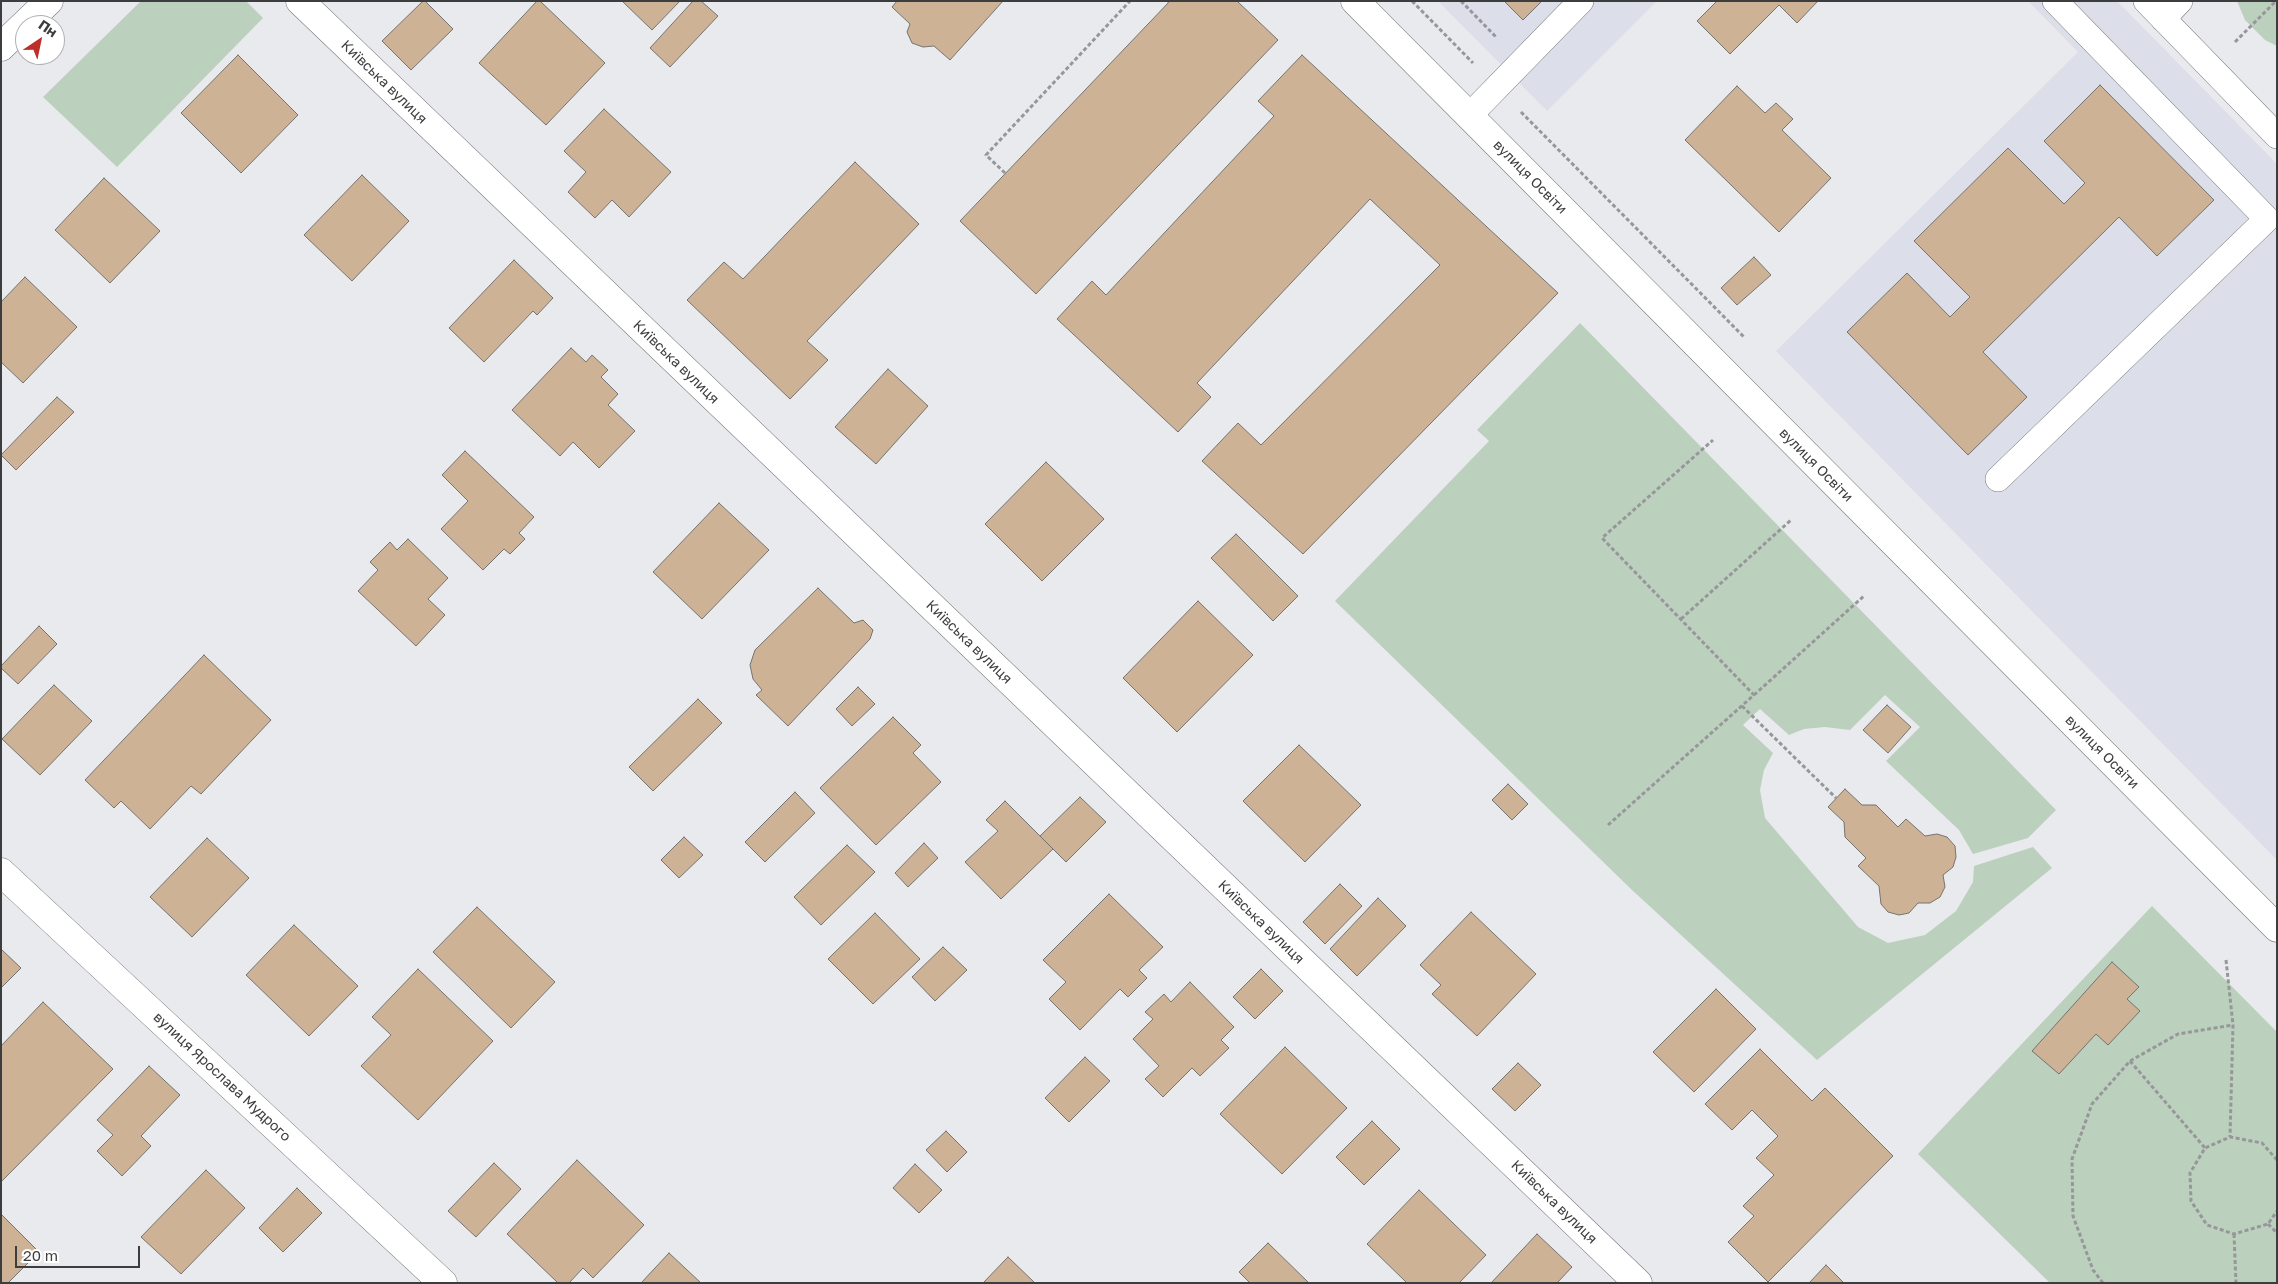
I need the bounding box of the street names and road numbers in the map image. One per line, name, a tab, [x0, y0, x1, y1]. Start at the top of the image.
street label: Київська вулиця	[338, 37, 430, 127]
street label: вулиця Освіти	[1490, 137, 1570, 217]
street label: Київська вулиця	[630, 317, 722, 407]
street label: вулиця Освіти	[1776, 425, 1856, 505]
street label: Київська вулиця	[923, 597, 1015, 687]
street label: вулиця Освіти	[2062, 712, 2142, 792]
street label: Київська вулиця	[1215, 877, 1307, 967]
street label: вулиця Ярослава Мудрого	[150, 1009, 294, 1145]
street label: Київська вулиця	[1508, 1157, 1600, 1247]

